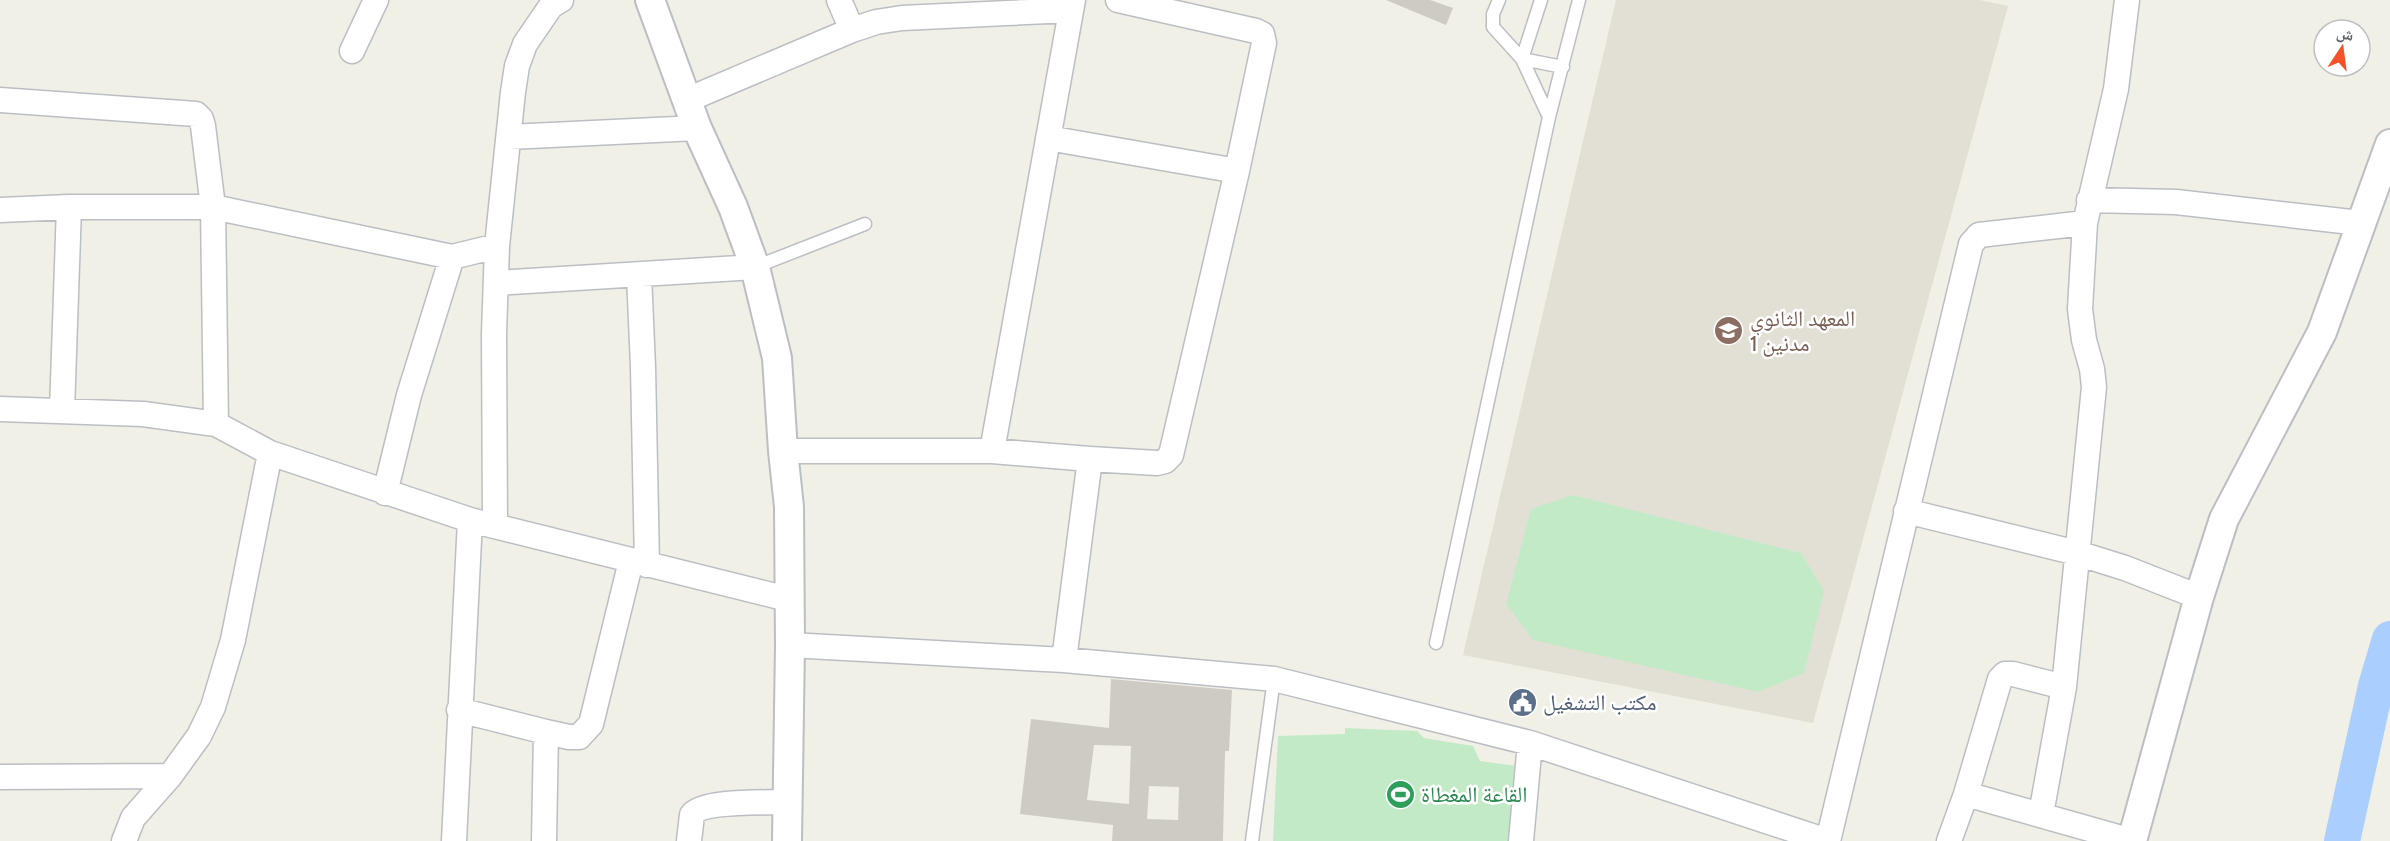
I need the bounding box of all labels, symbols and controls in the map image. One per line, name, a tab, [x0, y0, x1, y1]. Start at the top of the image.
north arrow	[2312, 18, 2372, 78]
text: ش	[2335, 23, 2356, 45]
place label: المعهد الثانوي مدنين 1	[1750, 305, 1855, 357]
school or university icon: المعهد الثانوي مدنين 1	[1713, 315, 1745, 347]
public building icon: مكتب التشغيل	[1506, 686, 1538, 718]
place label: مكتب التشغيل	[1543, 689, 1656, 716]
sports icon: القاعة المغطاة	[1384, 778, 1416, 810]
place label: القاعة المغطاة	[1421, 781, 1527, 808]

